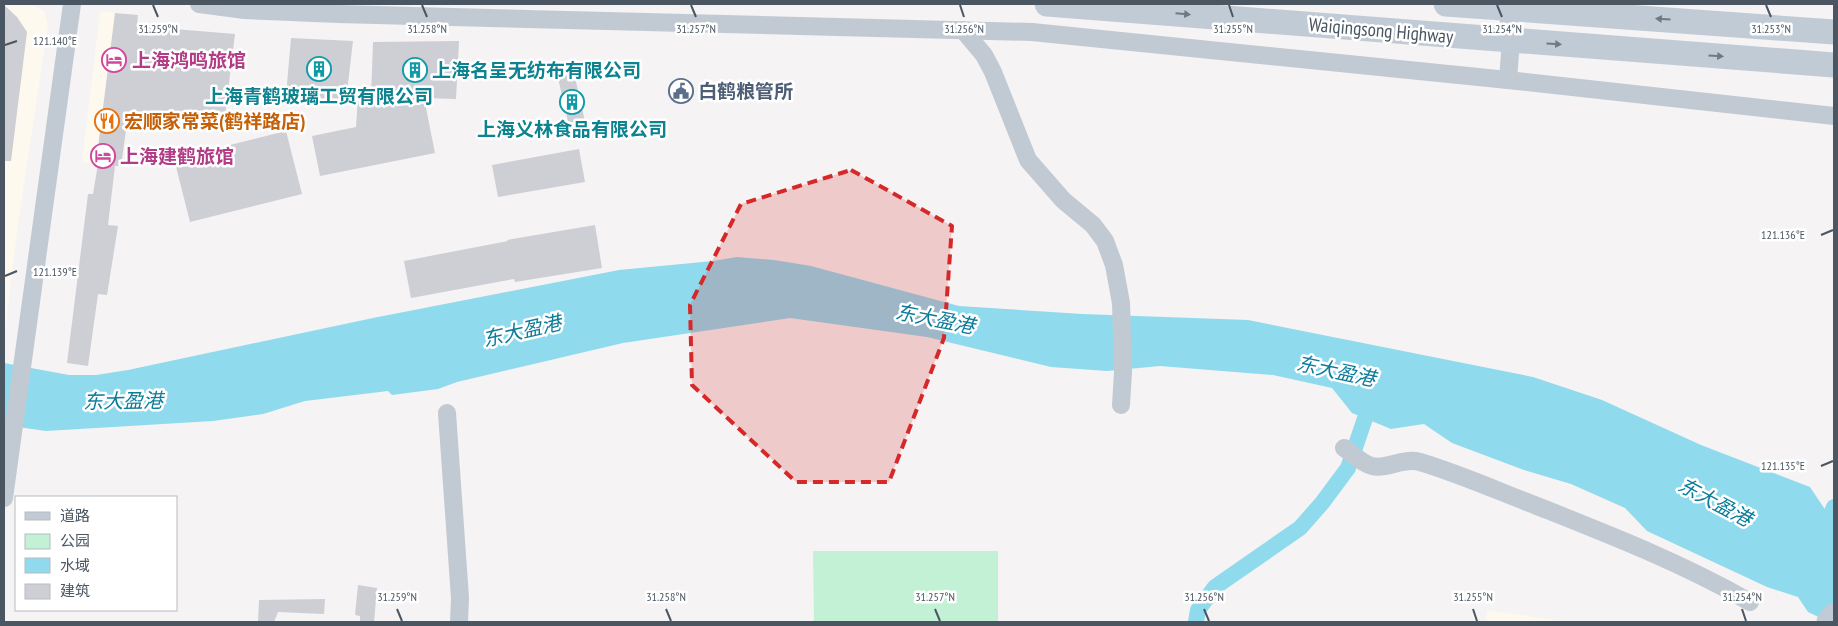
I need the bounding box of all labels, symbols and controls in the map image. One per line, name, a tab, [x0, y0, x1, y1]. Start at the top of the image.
one-way arrow	[1175, 11, 1191, 19]
street label: Waiqingsong Highway	[1308, 12, 1455, 48]
one-way arrow	[1655, 15, 1671, 23]
text: 31.259°N	[138, 21, 178, 36]
text: 31.258°N	[407, 21, 447, 36]
text: 31.257°N	[676, 21, 716, 36]
text: 31.256°N	[944, 21, 984, 36]
text: 31.255°N	[1213, 21, 1253, 36]
text: 31.254°N	[1482, 21, 1522, 36]
text: 31.253°N	[1751, 21, 1791, 36]
text: 121.140°E	[33, 33, 77, 48]
one-way arrow	[1547, 40, 1563, 48]
hotel icon: 上海鸿鸣旅馆	[101, 47, 127, 73]
place label: 上海鸿鸣旅馆	[132, 48, 246, 72]
one-way arrow	[1709, 52, 1725, 60]
building icon: 上海青鹤玻璃工贸有限公司	[306, 56, 332, 82]
building icon: 上海名呈无纺布有限公司	[402, 57, 428, 83]
place label: 上海名呈无纺布有限公司	[432, 58, 641, 82]
public building icon: 白鹤粮管所	[668, 78, 694, 104]
place label: 白鹤粮管所	[698, 79, 793, 103]
place label: 上海青鹤玻璃工贸有限公司	[205, 84, 433, 108]
building icon: 上海义林食品有限公司	[559, 89, 585, 115]
restaurant icon: 宏顺家常菜(鹤祥路店)	[94, 108, 120, 134]
place label: 宏顺家常菜(鹤祥路店)	[124, 109, 306, 133]
place label: 上海义林食品有限公司	[477, 117, 667, 141]
hotel icon: 上海建鹤旅馆	[90, 143, 116, 169]
place label: 上海建鹤旅馆	[120, 144, 234, 168]
text: 121.136°E	[1761, 227, 1805, 242]
text: 121.139°E	[33, 264, 77, 279]
water label: 东大盈港	[893, 299, 980, 340]
water label: 东大盈港	[480, 309, 567, 353]
water label: 东大盈港	[1294, 350, 1381, 393]
water label: 东大盈港	[83, 387, 166, 415]
text: 121.135°E	[1761, 458, 1805, 473]
water label: 东大盈港	[1674, 472, 1759, 534]
legend	[15, 496, 178, 611]
text: 道路	[60, 506, 90, 525]
text: 公园	[60, 531, 90, 550]
text: 水域	[60, 556, 90, 575]
text: 建筑	[60, 581, 90, 600]
text: 31.259°N	[377, 589, 417, 604]
text: 31.258°N	[646, 589, 686, 604]
text: 31.257°N	[915, 589, 955, 604]
text: 31.256°N	[1184, 589, 1224, 604]
text: 31.255°N	[1453, 589, 1493, 604]
text: 31.254°N	[1722, 589, 1762, 604]

